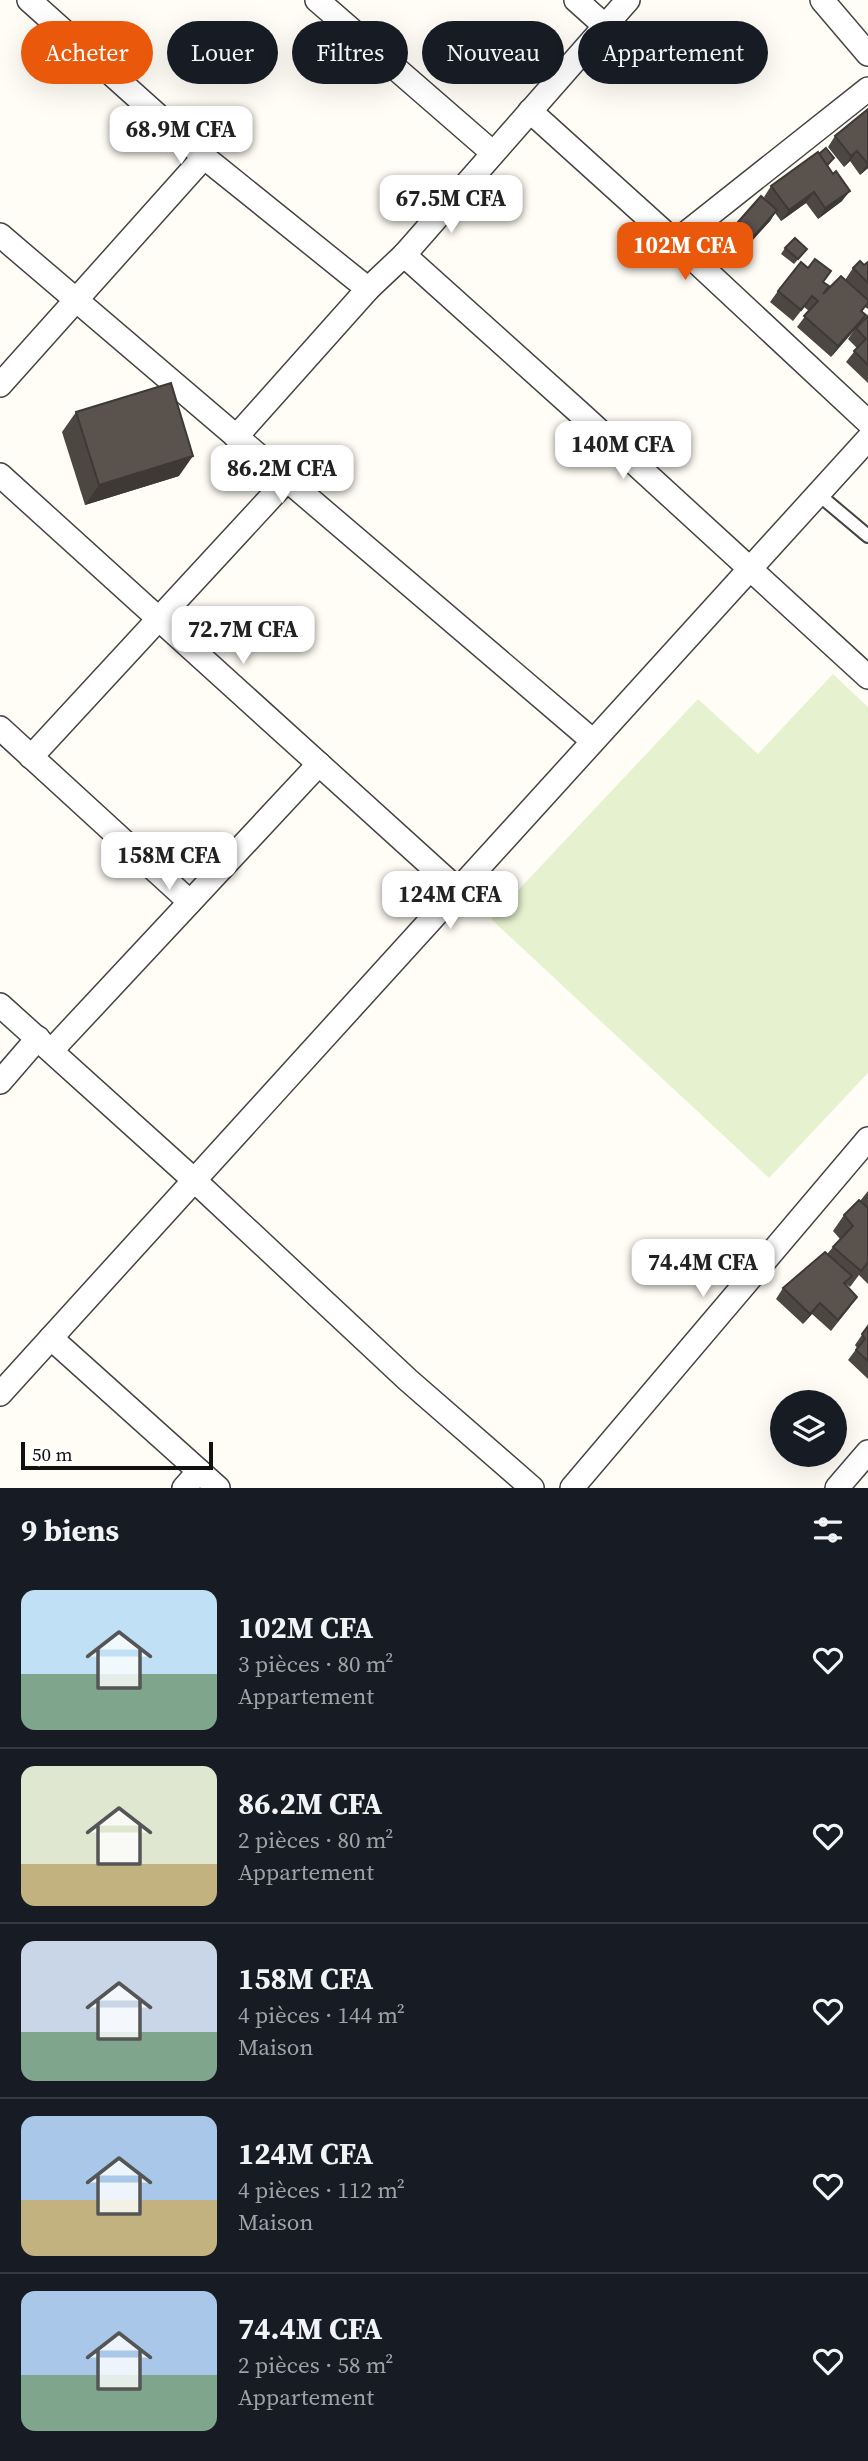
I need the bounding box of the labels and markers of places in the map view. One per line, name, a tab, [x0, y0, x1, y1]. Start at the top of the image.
pin: 68.9M CFA	[101, 106, 261, 166]
pin: 67.5M CFA	[371, 176, 531, 235]
pin: 102M CFA	[613, 222, 757, 282]
pin: 140M CFA	[551, 421, 695, 481]
pin: 86.2M CFA	[202, 446, 362, 505]
pin: 72.7M CFA	[163, 606, 323, 666]
pin: 158M CFA	[97, 832, 241, 892]
pin: 124M CFA	[378, 872, 522, 931]
pin: 74.4M CFA	[623, 1240, 783, 1299]

